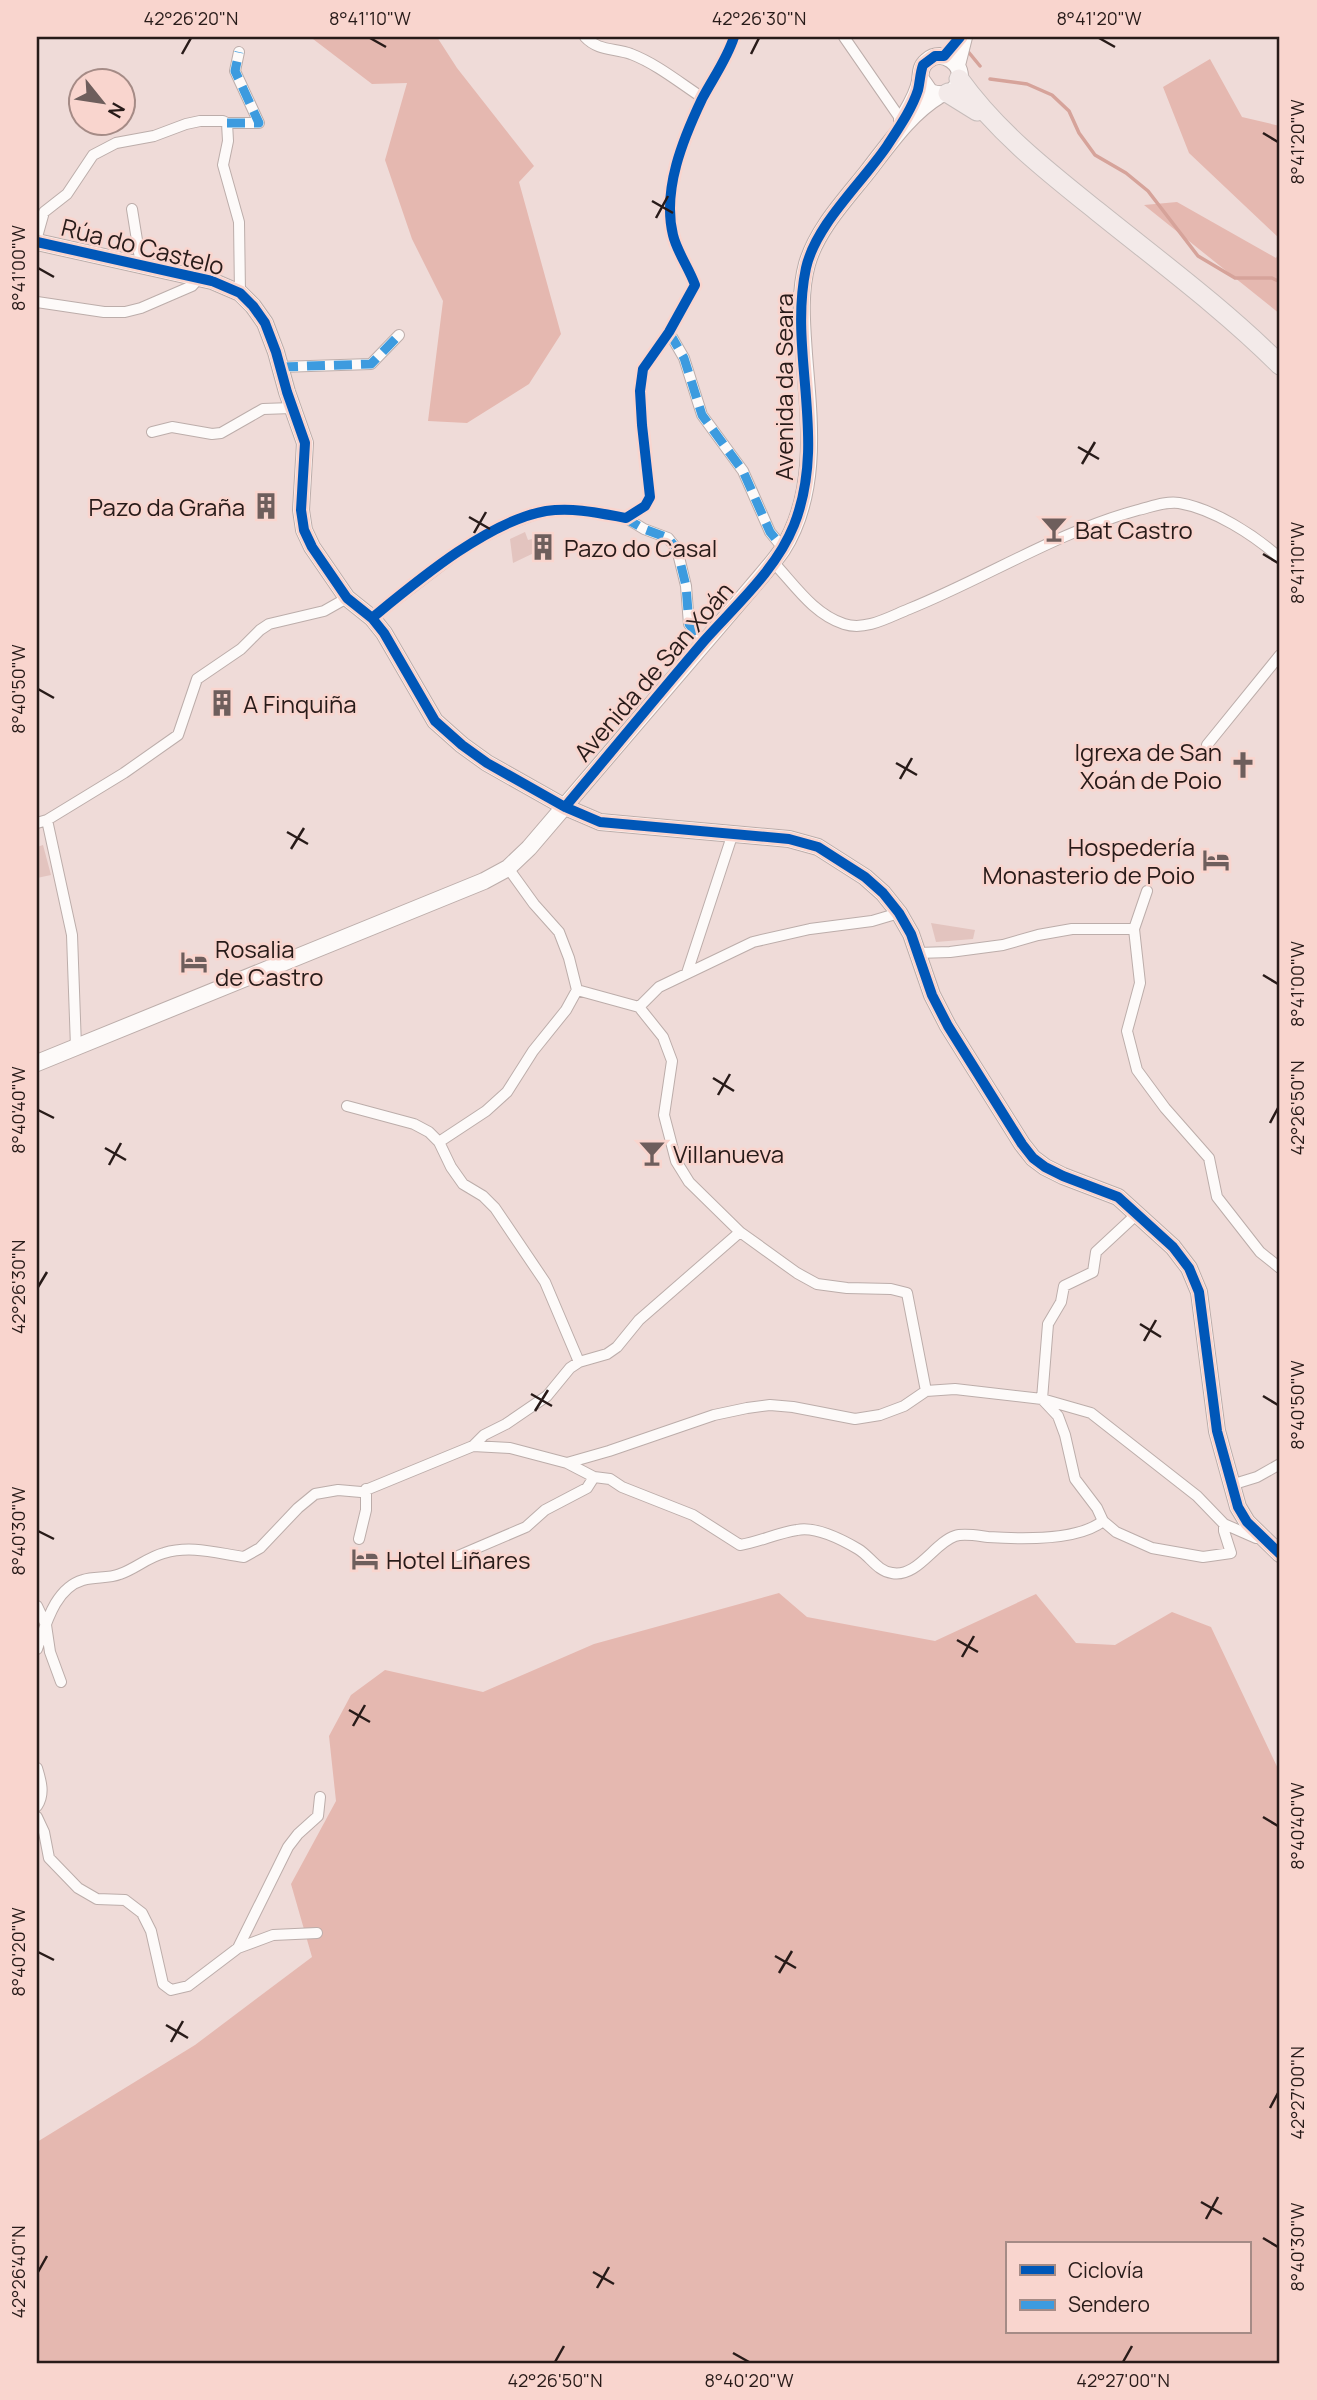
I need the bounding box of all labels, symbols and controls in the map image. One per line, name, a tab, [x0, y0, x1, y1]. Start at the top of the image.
text: 42°26'20"N	[144, 6, 238, 30]
text: 8°41'10"W	[329, 6, 411, 30]
text: 42°26'30"N	[712, 6, 806, 30]
text: 8°41'20"W	[1056, 6, 1142, 30]
north arrow	[66, 66, 136, 136]
text: N	[102, 98, 131, 123]
text: 8°41'20"W	[1285, 99, 1309, 185]
street label: Rúa do Castelo	[58, 210, 228, 282]
text: 8°41'00"W	[6, 225, 30, 311]
street label: Avenida da Seara	[767, 293, 800, 481]
place label: Pazo da Graña	[89, 490, 245, 523]
building icon: Pazo da Graña	[251, 491, 281, 521]
place label: Bat Castro	[1075, 513, 1193, 546]
bar icon: Bat Castro	[1039, 514, 1069, 544]
text: 8°41'10"W	[1285, 522, 1309, 604]
place label: Pazo do Casal	[564, 531, 717, 564]
building icon: Pazo do Casal	[528, 532, 558, 562]
street label: Avenida de San Xoán	[566, 574, 740, 768]
text: 8°40'50"W	[6, 644, 30, 734]
place label: A Finquiña	[243, 687, 357, 720]
building icon: A Finquiña	[207, 688, 237, 718]
place label: Igrexa de San Xoán de Poio	[1074, 735, 1222, 796]
church icon: Igrexa de San Xoán de Poio	[1228, 750, 1258, 780]
place label: Hospedería Monasterio de Poio	[983, 830, 1195, 891]
hotel icon: Hospedería Monasterio de Poio	[1201, 845, 1231, 875]
place label: Rosalia de Castro	[215, 932, 323, 993]
text: 8°41'00"W	[1285, 941, 1309, 1027]
hotel icon: Rosalia de Castro	[179, 947, 209, 977]
text: 42°26'50"N	[1285, 1061, 1309, 1156]
text: 8°40'40"W	[6, 1066, 30, 1154]
place label: Villanueva	[673, 1137, 784, 1170]
bar icon: Villanueva	[637, 1138, 667, 1168]
text: 42°26'30"N	[6, 1240, 30, 1334]
text: 8°40'50"W	[1285, 1360, 1309, 1450]
text: 8°40'30"W	[6, 1486, 30, 1575]
place label: Hotel Liñares	[386, 1543, 531, 1576]
hotel icon: Hotel Liñares	[350, 1544, 380, 1574]
text: 8°40'40"W	[1285, 1782, 1309, 1870]
text: 8°40'20"W	[6, 1907, 30, 1997]
text: 42°27'00"N	[1285, 2046, 1309, 2140]
text: 8°40'30"W	[1285, 2202, 1309, 2291]
text: 42°26'40"N	[6, 2225, 30, 2319]
legend	[1006, 2242, 1250, 2334]
text: Ciclovía	[1068, 2256, 1143, 2284]
text: Sendero	[1068, 2290, 1150, 2318]
text: 42°26'50"N	[508, 2368, 603, 2392]
text: 8°40'20"W	[704, 2368, 794, 2392]
text: 42°27'00"N	[1076, 2368, 1170, 2392]

